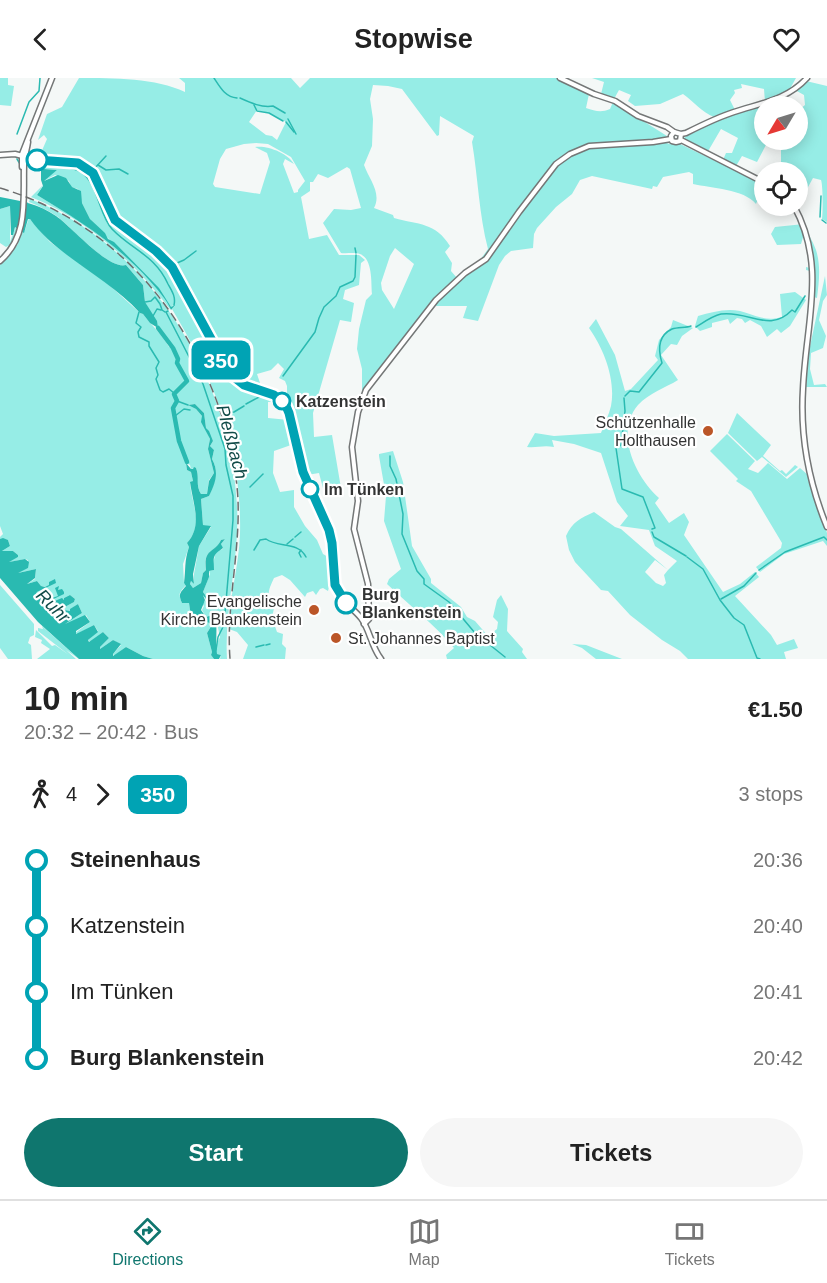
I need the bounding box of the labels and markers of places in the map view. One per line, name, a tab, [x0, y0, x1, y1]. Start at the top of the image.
unlabelled marker	[26, 149, 48, 171]
marker: Katzenstein	[273, 392, 291, 410]
place label: Katzenstein	[296, 393, 386, 410]
place label: Schützenhalle Holthausen	[595, 414, 696, 449]
marker: Schützenhalle Holthausen	[701, 424, 715, 438]
marker: Im Tünken	[301, 480, 319, 498]
place label: Im Tünken	[324, 481, 404, 498]
place label: Burg Blankenstein	[362, 586, 462, 621]
marker: Burg Blankenstein	[335, 592, 357, 614]
place label: Evangelische Kirche Blankenstein	[161, 593, 302, 628]
marker: Evangelische Kirche Blankenstein	[307, 603, 321, 617]
place label: St. Johannes Baptist	[348, 630, 495, 647]
marker: St. Johannes Baptist	[329, 631, 343, 645]

